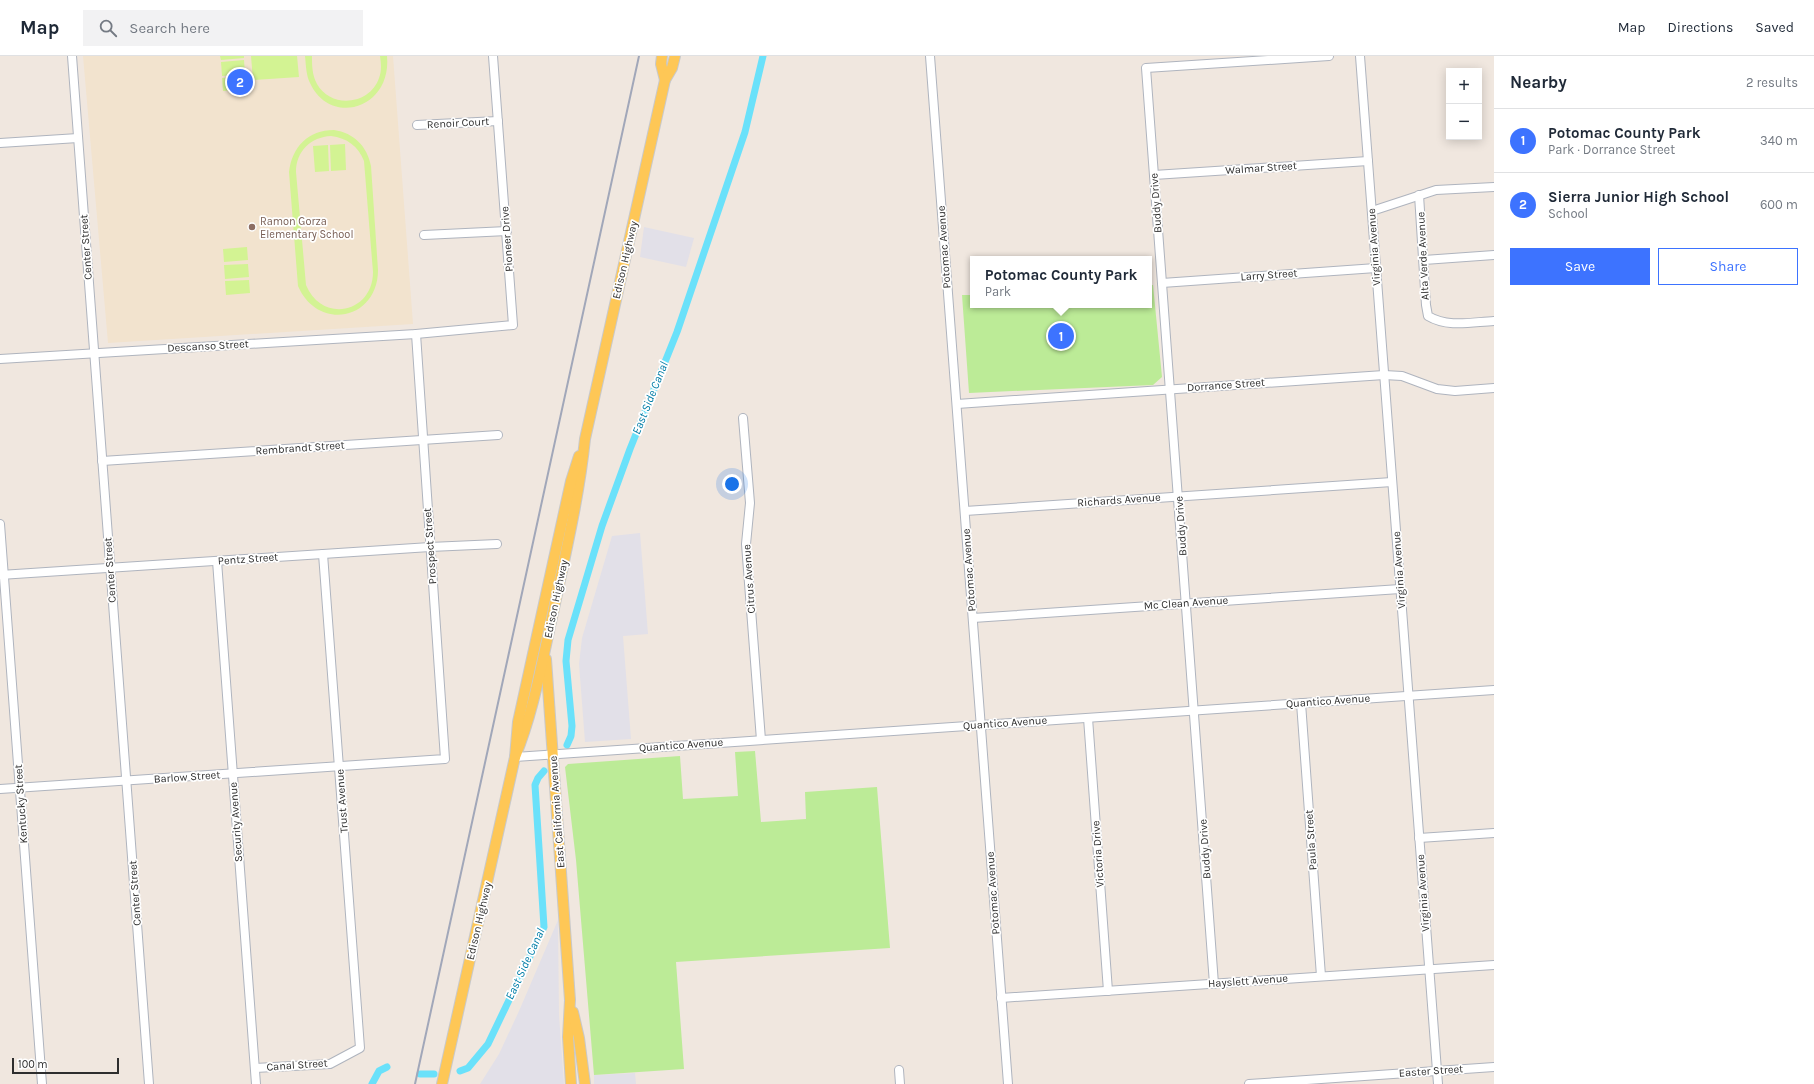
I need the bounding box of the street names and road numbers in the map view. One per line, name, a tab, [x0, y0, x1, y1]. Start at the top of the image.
street label: Renoir Court	[426, 115, 490, 131]
street label: Walmar Street	[1225, 159, 1297, 177]
street label: Buddy Drive	[1147, 172, 1165, 233]
street label: Pioneer Drive	[498, 205, 516, 272]
street label: Potomac Avenue	[935, 205, 953, 289]
street label: Virginia Avenue	[1365, 208, 1383, 286]
street label: Alta Verde Avenue	[1414, 211, 1432, 301]
street label: Center Street	[77, 214, 95, 280]
street label: Edison Highway	[610, 220, 640, 300]
street label: Larry Street	[1240, 267, 1298, 283]
street label: Descanso Street	[167, 337, 249, 355]
street label: Dorrance Street	[1187, 376, 1265, 394]
street label: Rembrandt Street	[255, 438, 345, 458]
street label: Richards Avenue	[1077, 491, 1161, 509]
street label: Buddy Drive	[1172, 495, 1190, 556]
street label: Prospect Street	[421, 507, 439, 585]
street label: Potomac Avenue	[960, 528, 978, 612]
street label: Virginia Avenue	[1390, 531, 1408, 609]
street label: Center Street	[101, 537, 119, 603]
street label: Citrus Avenue	[740, 544, 758, 614]
street label: Pentz Street	[217, 550, 279, 568]
street label: Edison Highway	[541, 559, 571, 639]
street label: Mc Clean Avenue	[1143, 594, 1229, 612]
street label: Quantico Avenue	[1285, 692, 1371, 710]
street label: Quantico Avenue	[962, 714, 1048, 732]
street label: Quantico Avenue	[638, 736, 724, 754]
street label: East California Avenue	[547, 755, 567, 869]
street label: Kentucky Street	[12, 764, 30, 844]
street label: Barlow Street	[153, 768, 221, 786]
street label: Trust Avenue	[333, 768, 351, 833]
street label: Security Avenue	[227, 781, 245, 862]
street label: Paula Street	[1302, 809, 1320, 871]
street label: Buddy Drive	[1196, 818, 1214, 879]
street label: Victoria Drive	[1089, 820, 1107, 888]
street label: Potomac Avenue	[984, 851, 1002, 935]
street label: Virginia Avenue	[1414, 854, 1432, 932]
street label: Center Street	[126, 860, 144, 926]
street label: Edison Highway	[464, 881, 494, 961]
street label: Hayslett Avenue	[1208, 972, 1289, 990]
street label: Canal Street	[266, 1056, 328, 1074]
street label: Easter Street	[1398, 1062, 1464, 1080]

